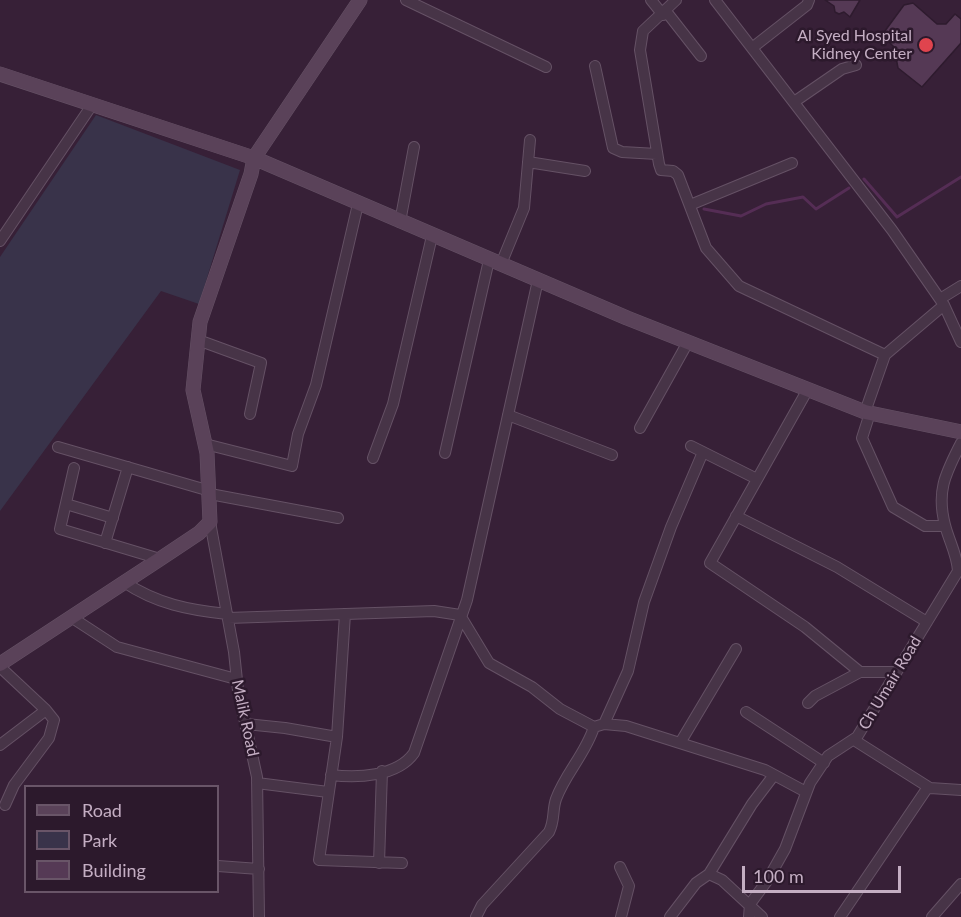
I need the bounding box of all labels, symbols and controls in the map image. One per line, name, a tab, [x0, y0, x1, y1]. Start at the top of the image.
place label: Al Syed Hospital Kidney Center	[797, 26, 912, 64]
marker: Al Syed Hospital Kidney Center	[917, 36, 935, 54]
street label: Ch Umair Road	[855, 633, 925, 733]
street label: Malik Road	[228, 678, 262, 758]
legend	[24, 785, 219, 893]
text: Road	[82, 799, 122, 821]
text: Park	[82, 829, 117, 851]
scale bar	[745, 854, 904, 892]
text: Building	[82, 859, 146, 881]
text: 100 m	[753, 865, 804, 887]

